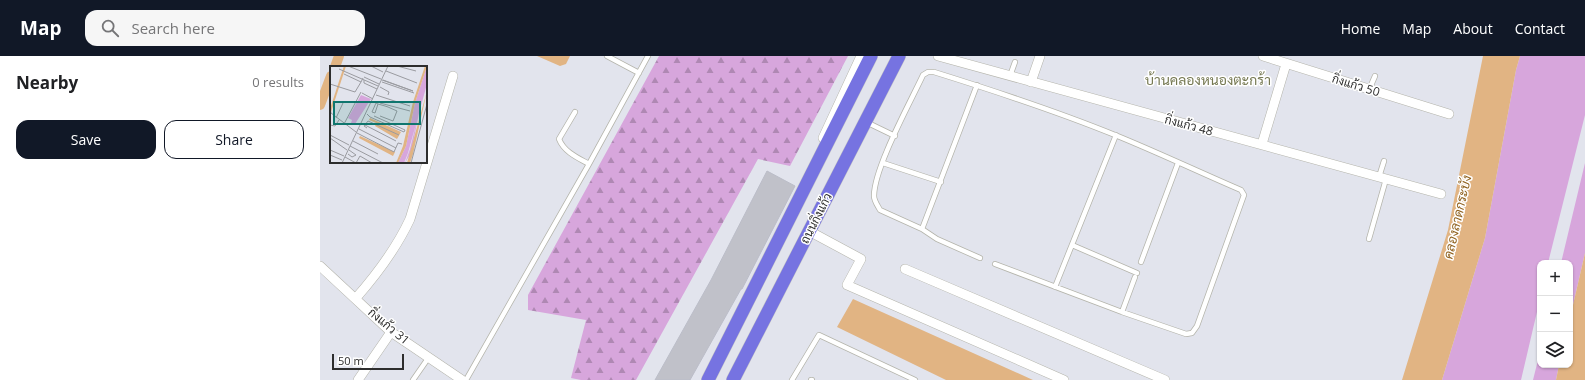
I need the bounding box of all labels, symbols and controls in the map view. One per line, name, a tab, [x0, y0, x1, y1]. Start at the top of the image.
search box	[85, 10, 365, 46]
text: Map	[20, 15, 61, 41]
icon: search	[99, 17, 121, 39]
text: Search here	[131, 18, 215, 38]
text: Home	[1341, 19, 1380, 38]
text: Map	[1402, 19, 1431, 38]
text: About	[1453, 19, 1493, 38]
text: Contact	[1515, 19, 1565, 38]
inset map	[330, 66, 427, 163]
street label: กิ่งแก้ว 50	[1330, 68, 1383, 100]
district label: บ้านคลองหนองตะกร้า	[1145, 70, 1271, 89]
text: Nearby	[16, 71, 78, 94]
text: 0 results	[252, 73, 304, 91]
street label: กิ่งแก้ว 48	[1163, 109, 1215, 140]
button: Save	[16, 120, 156, 159]
button: Share	[164, 120, 304, 159]
water label: คลองลาดกระบัง	[1439, 173, 1475, 261]
street label: ถนนกิ่งแก้ว	[795, 189, 836, 246]
map controls	[1537, 260, 1573, 368]
button: +	[1537, 260, 1573, 296]
button: −	[1537, 296, 1573, 332]
street label: กิ่งแก้ว 31	[365, 302, 414, 348]
button: layers	[1537, 332, 1573, 368]
scale bar	[332, 352, 404, 371]
text: 50 m	[338, 353, 364, 368]

